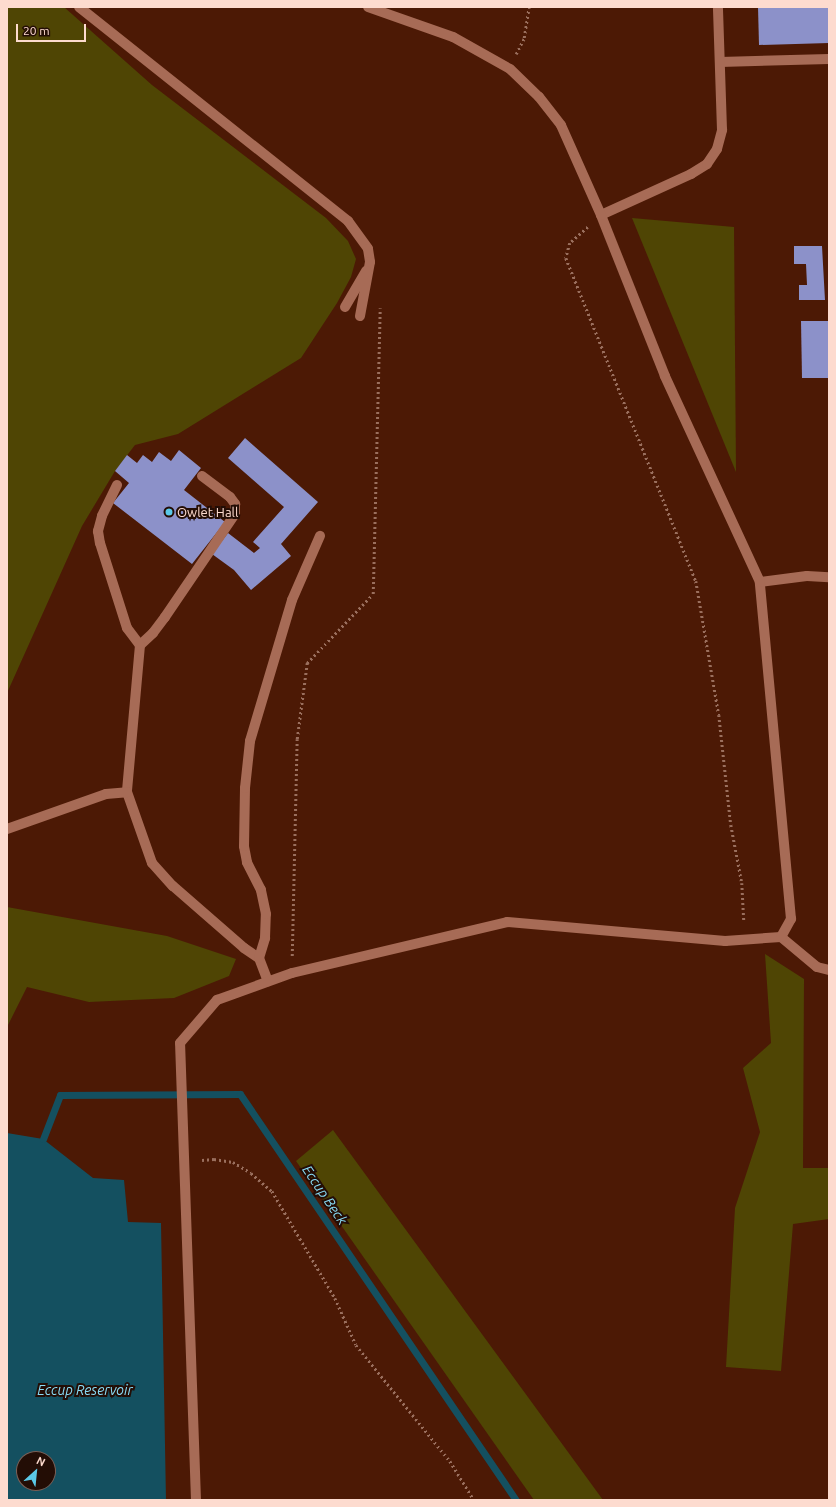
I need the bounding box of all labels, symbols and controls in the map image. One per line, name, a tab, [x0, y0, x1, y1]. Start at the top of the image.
scale bar	[18, 16, 88, 42]
text: 20 m	[23, 24, 50, 37]
place label: Owlet Hall	[177, 504, 238, 520]
marker: Owlet Hall	[164, 507, 174, 517]
water label: Eccup Beck	[299, 1162, 351, 1228]
water label: Eccup Reservoir	[37, 1382, 133, 1398]
north arrow	[16, 1451, 56, 1491]
text: N	[35, 1454, 47, 1468]

